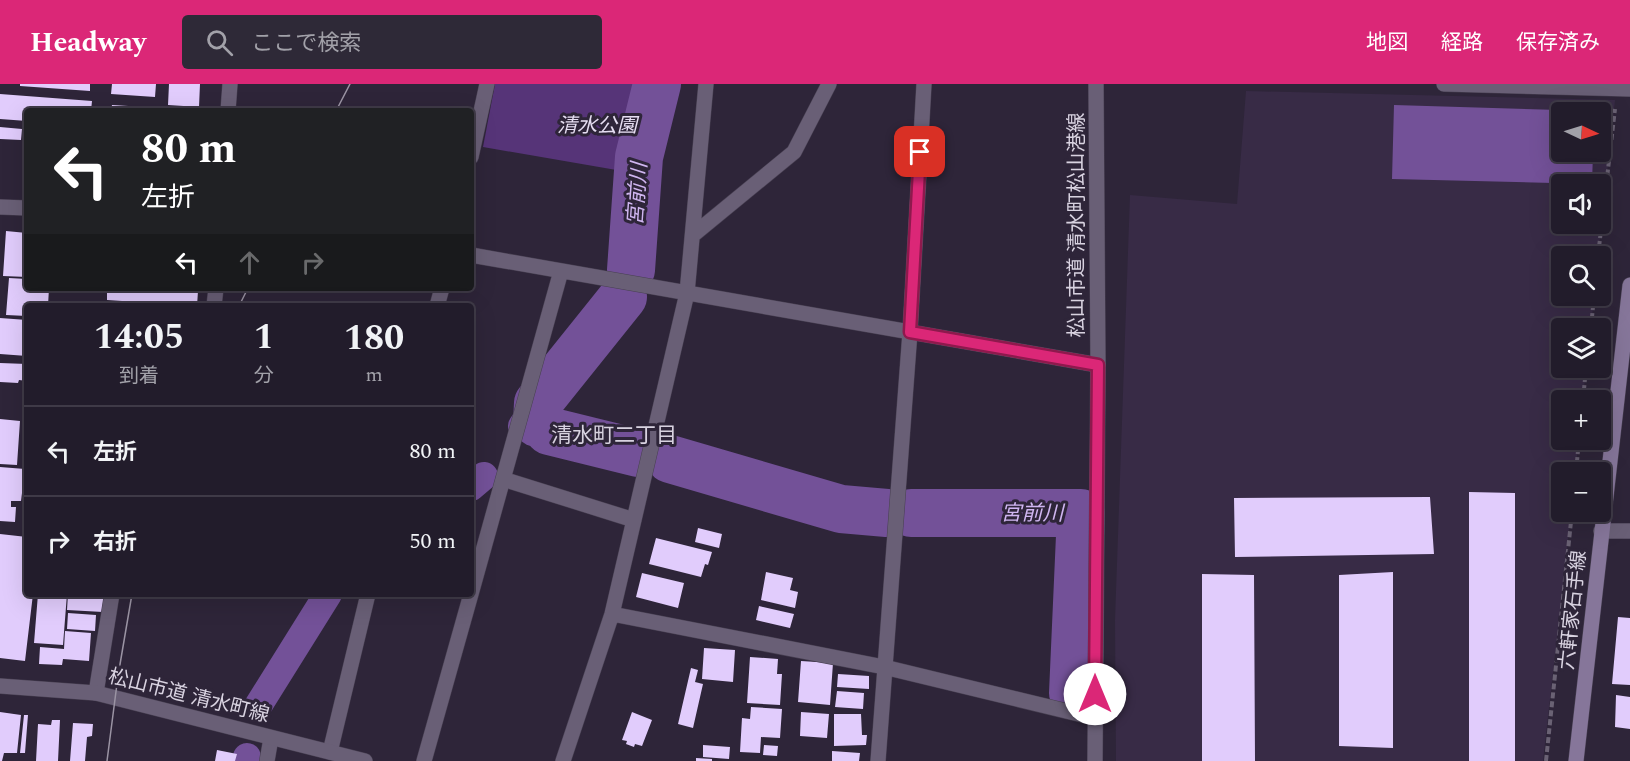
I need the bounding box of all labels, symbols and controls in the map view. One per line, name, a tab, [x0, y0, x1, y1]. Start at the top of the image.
search box	[182, 15, 602, 69]
text: Headway	[30, 21, 146, 64]
icon: search	[203, 26, 236, 59]
text: ここで検索	[251, 27, 361, 60]
text: 地図	[1366, 27, 1408, 59]
text: 経路	[1441, 27, 1483, 59]
text: 保存済み	[1516, 27, 1600, 59]
north arrow	[1551, 102, 1611, 162]
map controls	[1551, 102, 1611, 522]
park label: 清水公園	[557, 111, 640, 141]
street label: 松山市道 清水町松山港線	[1062, 113, 1092, 338]
text: 80 m	[141, 118, 236, 181]
pin	[894, 126, 945, 177]
icon: left	[42, 132, 120, 210]
icon: arrive	[903, 135, 936, 168]
water label: 宮前川	[620, 160, 656, 227]
button: sound	[1551, 174, 1611, 234]
text: 左折	[141, 177, 195, 219]
icon: left	[170, 246, 203, 279]
icon: ahead	[233, 246, 266, 279]
icon: right	[296, 246, 329, 279]
button: search	[1551, 246, 1611, 306]
text: 14:05	[94, 310, 184, 365]
text: 1	[254, 310, 274, 365]
text: 180	[344, 311, 404, 366]
button: layers	[1551, 318, 1611, 378]
text: m	[365, 360, 383, 390]
text: 到着	[119, 361, 159, 391]
text: 分	[254, 361, 274, 391]
button: +	[1551, 390, 1611, 450]
district label: 清水町二丁目	[551, 420, 677, 452]
icon: left	[42, 435, 75, 468]
text: 80 m	[410, 435, 456, 468]
text: 左折	[93, 436, 137, 469]
button: −	[1551, 462, 1611, 522]
water label: 宮前川	[1001, 498, 1065, 530]
icon: right	[42, 525, 75, 558]
text: 50 m	[410, 525, 456, 558]
text: 右折	[93, 526, 137, 559]
street label: 六軒家石手線	[1552, 549, 1594, 671]
street label: 松山市道 清水町線	[105, 661, 272, 730]
position arrow	[1063, 662, 1127, 726]

